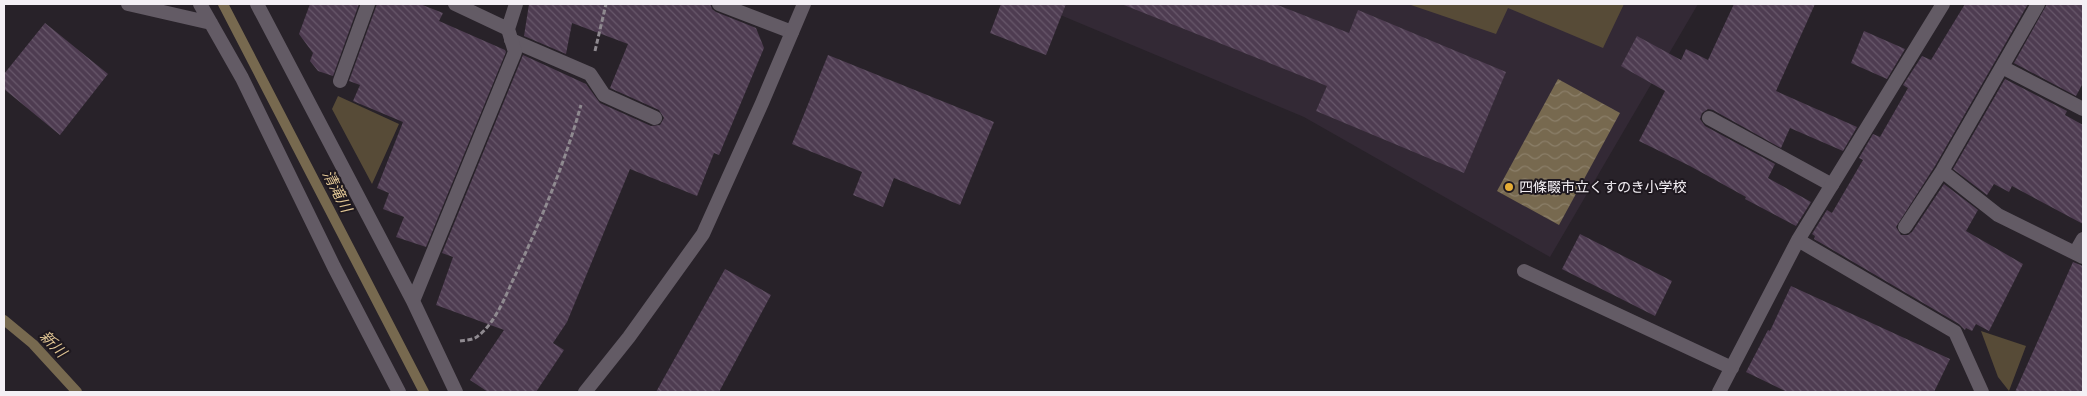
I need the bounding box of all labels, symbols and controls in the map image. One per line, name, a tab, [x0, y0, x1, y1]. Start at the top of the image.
water label: 清滝川	[319, 166, 357, 217]
place label: 四條畷市立くすのき小学校	[1519, 178, 1687, 196]
marker: 四條畷市立くすのき小学校	[1503, 181, 1515, 193]
water label: 新川	[36, 326, 72, 362]

